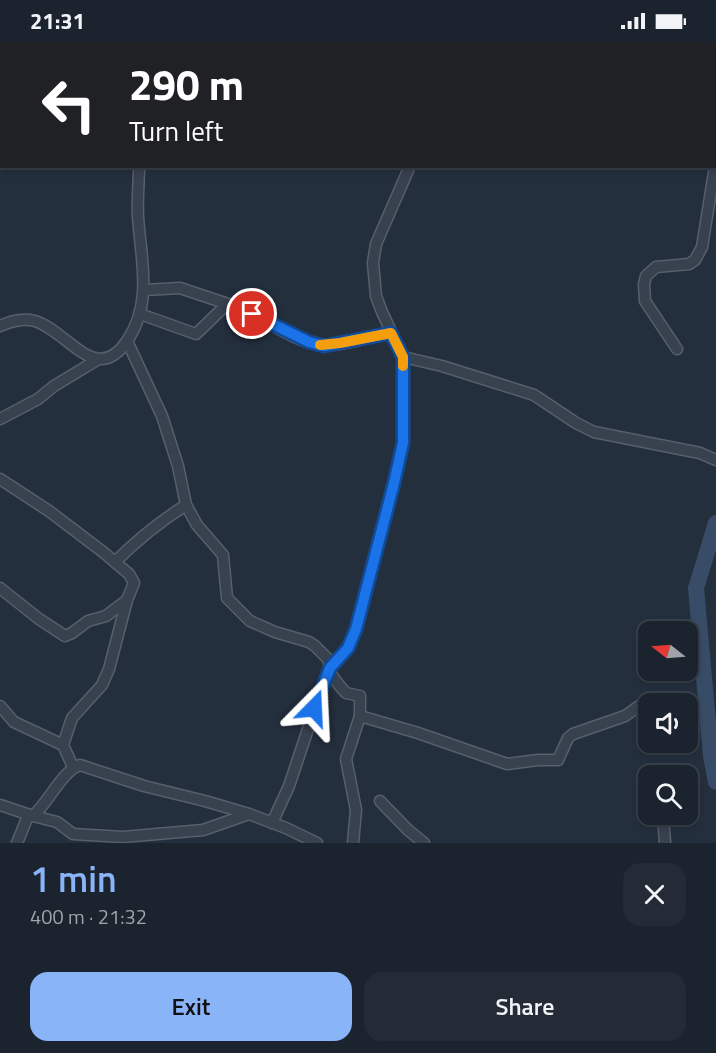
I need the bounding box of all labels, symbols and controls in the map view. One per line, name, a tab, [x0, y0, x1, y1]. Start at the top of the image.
text: 21:31	[30, 4, 85, 38]
text: 290 m	[129, 52, 244, 116]
icon: left	[30, 66, 108, 144]
text: Turn left	[129, 110, 223, 151]
pin	[226, 288, 277, 339]
icon: arrive	[235, 297, 268, 330]
north arrow	[638, 621, 698, 681]
map controls	[638, 621, 698, 825]
position arrow	[282, 676, 346, 740]
button: sound	[638, 693, 698, 753]
button: search	[638, 765, 698, 825]
text: 1 min	[30, 851, 117, 906]
button: close	[623, 863, 686, 926]
text: 400 m · 21:32	[30, 901, 147, 932]
button: Exit	[30, 972, 352, 1041]
button: Share	[364, 972, 686, 1041]

